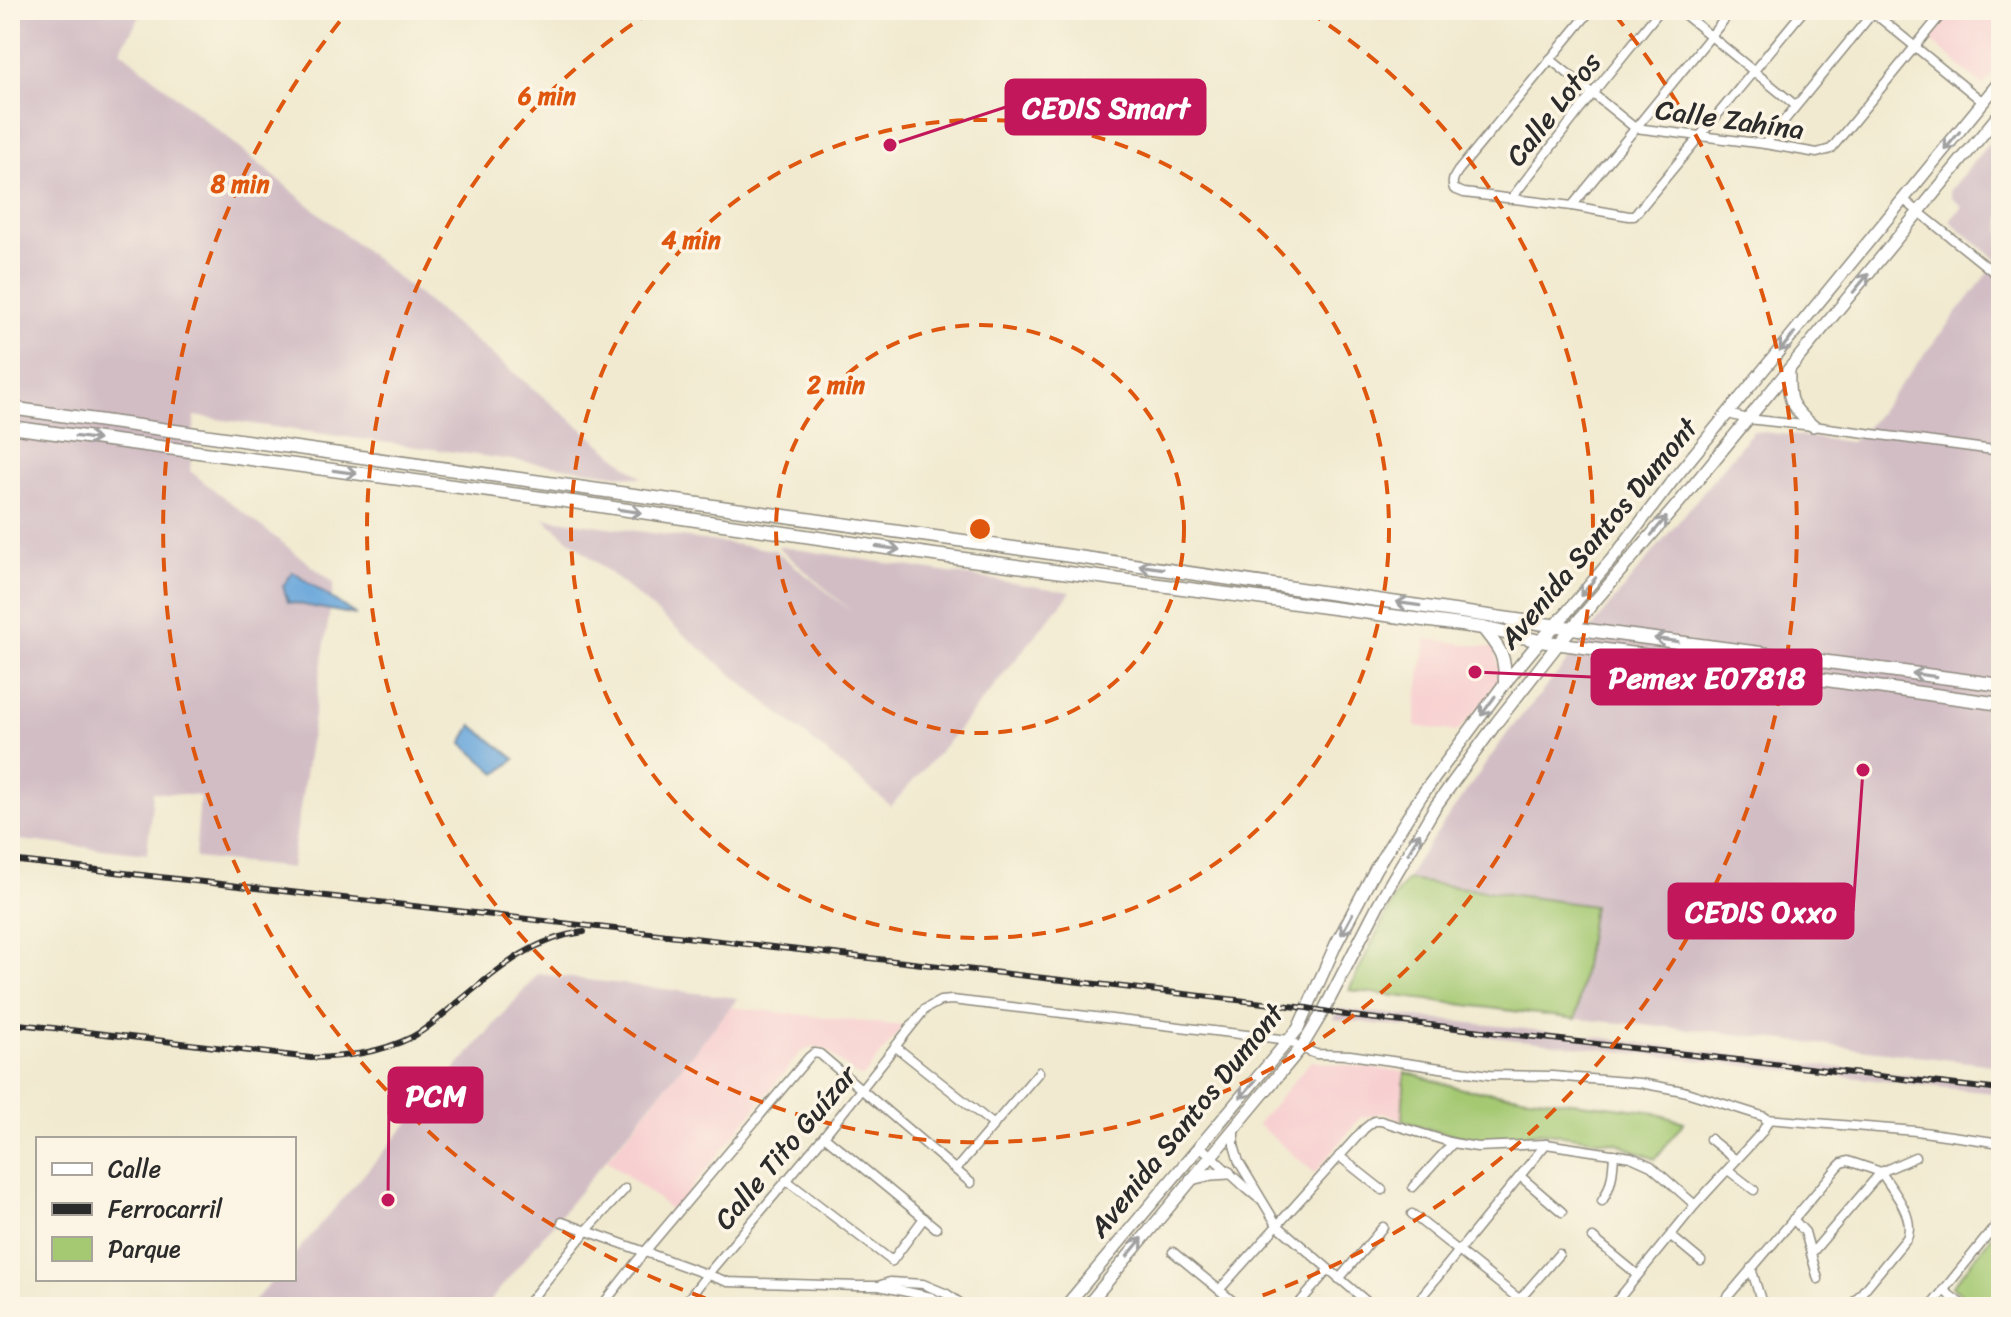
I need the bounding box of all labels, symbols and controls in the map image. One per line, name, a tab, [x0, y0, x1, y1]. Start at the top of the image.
street label: Calle Lotos	[1493, 41, 1614, 177]
text: 6 min	[517, 75, 576, 117]
callout: CEDIS Smart	[1006, 80, 1205, 134]
text: CEDIS Smart	[1021, 81, 1192, 135]
street label: Calle Zahína	[1652, 85, 1807, 154]
one-way arrow	[1943, 130, 1961, 151]
text: 8 min	[210, 163, 269, 205]
text: 4 min	[661, 219, 721, 261]
one-way arrow	[1852, 273, 1870, 293]
one-way arrow	[1778, 331, 1796, 352]
text: 2 min	[806, 364, 865, 406]
street label: Avenida Santos Dumont	[1486, 405, 1712, 661]
one-way arrow	[73, 430, 100, 445]
one-way arrow	[332, 465, 357, 480]
one-way arrow	[617, 504, 643, 519]
centre of rings	[966, 515, 994, 543]
one-way arrow	[1650, 516, 1668, 537]
one-way arrow	[875, 541, 900, 556]
one-way arrow	[1139, 559, 1164, 574]
one-way arrow	[1579, 577, 1597, 597]
one-way arrow	[1396, 596, 1422, 611]
one-way arrow	[1654, 632, 1679, 647]
callout: Pemex E07818	[1592, 650, 1821, 704]
text: Pemex E07818	[1608, 651, 1806, 705]
one-way arrow	[1912, 667, 1937, 682]
one-way arrow	[1480, 695, 1497, 717]
one-way arrow	[1406, 832, 1422, 855]
callout: CEDIS Oxxo	[1669, 884, 1853, 938]
text: CEDIS Oxxo	[1684, 885, 1838, 939]
one-way arrow	[1338, 911, 1354, 935]
street label: Avenida Santos Dumont	[1075, 991, 1298, 1249]
street label: Calle Tito Guízar	[701, 1052, 871, 1241]
callout: PCM	[389, 1068, 482, 1122]
text: PCM	[405, 1069, 467, 1123]
one-way arrow	[1239, 1078, 1257, 1098]
legend	[36, 1137, 296, 1281]
text: Calle	[108, 1148, 161, 1190]
text: Ferrocarril	[108, 1188, 224, 1230]
text: Parque	[108, 1228, 181, 1270]
one-way arrow	[1126, 1237, 1144, 1258]

